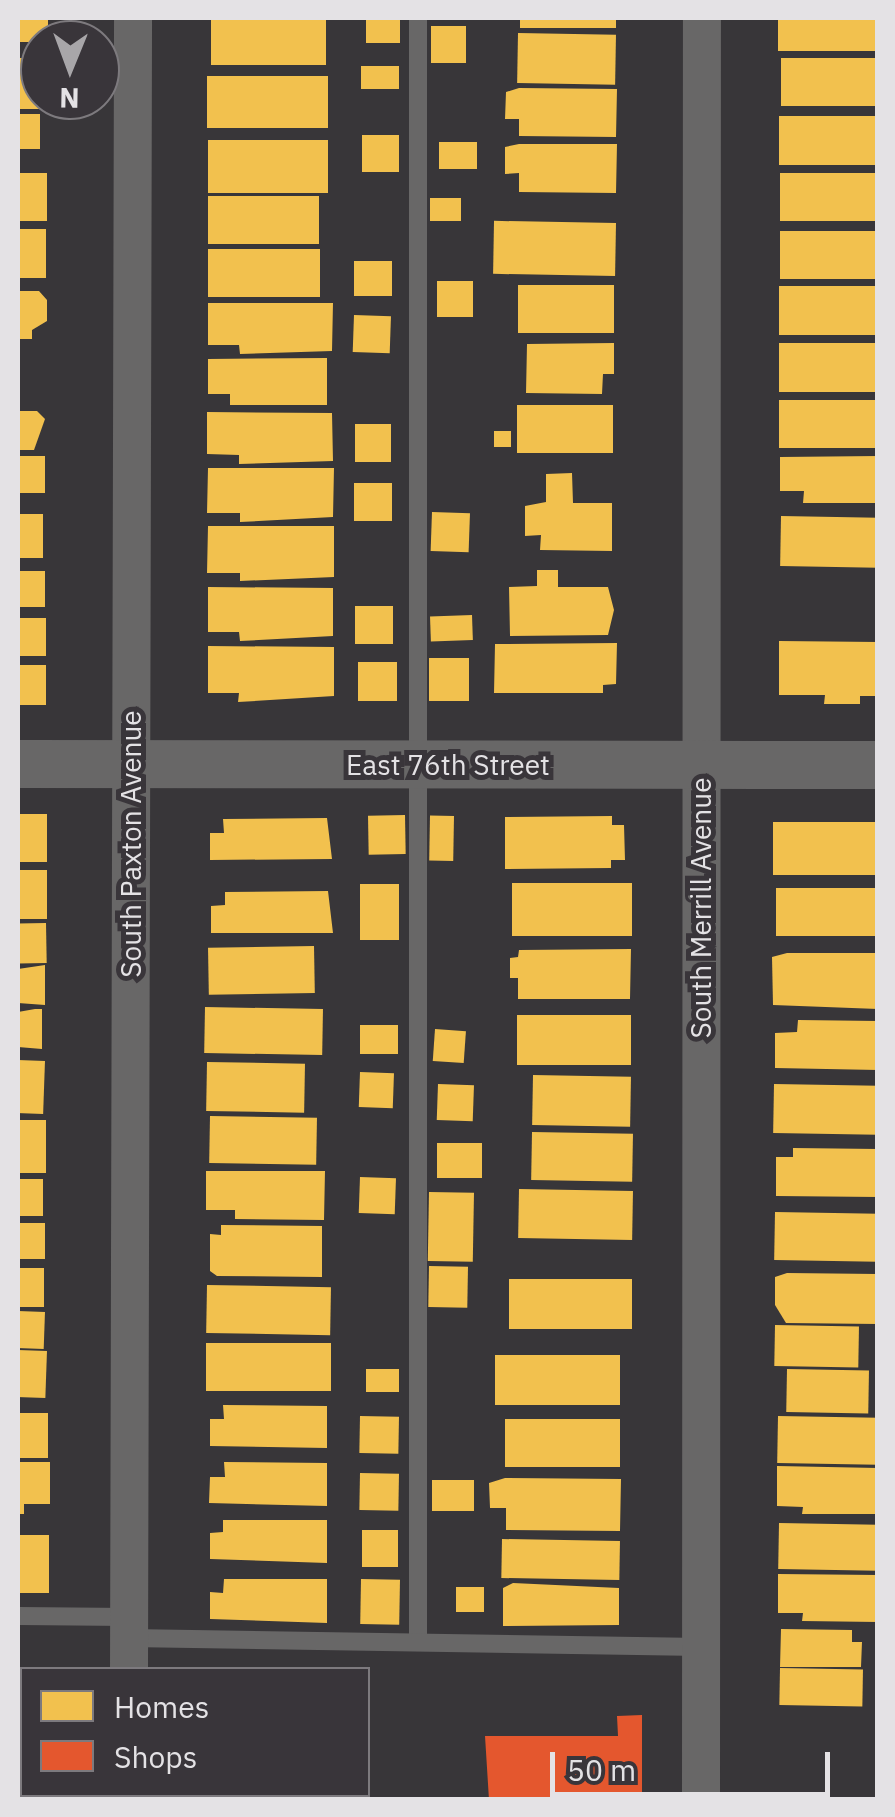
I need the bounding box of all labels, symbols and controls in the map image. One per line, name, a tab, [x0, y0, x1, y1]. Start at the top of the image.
north arrow	[20, 20, 120, 120]
text: N	[59, 80, 80, 117]
street label: South Paxton Avenue	[114, 710, 148, 978]
street label: East 76th Street	[346, 748, 550, 782]
street label: South Merrill Avenue	[684, 777, 718, 1039]
legend	[20, 1667, 370, 1797]
text: Homes	[114, 1687, 209, 1726]
scale bar	[555, 1732, 835, 1794]
text: Shops	[114, 1737, 197, 1776]
text: 50 m	[567, 1750, 636, 1789]

